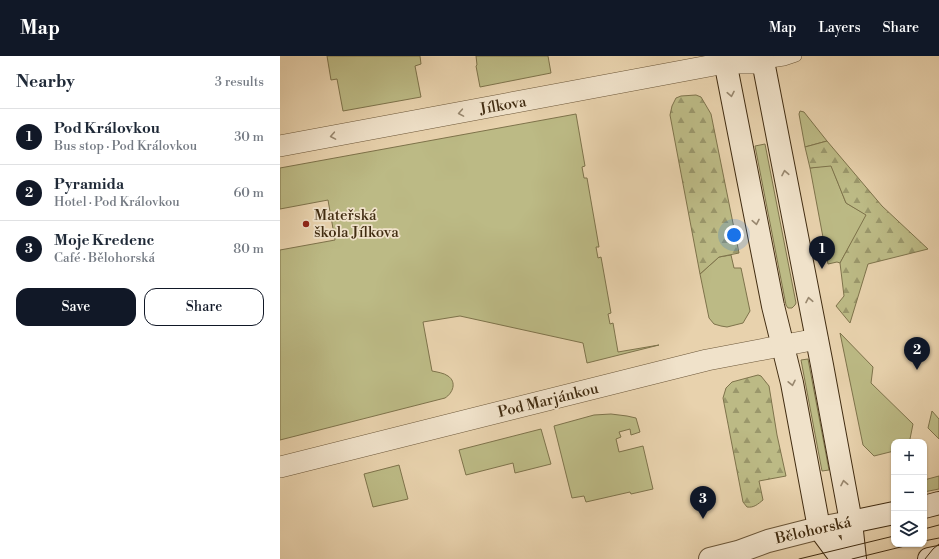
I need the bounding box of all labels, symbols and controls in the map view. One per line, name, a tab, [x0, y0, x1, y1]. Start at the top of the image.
text: Map	[20, 16, 60, 40]
text: Map	[769, 19, 796, 37]
text: Layers	[818, 19, 861, 37]
text: Share	[883, 19, 919, 37]
text: Nearby	[16, 71, 75, 93]
text: 3 results	[215, 74, 264, 90]
one-way arrow	[727, 91, 735, 97]
street label: Jílkova	[477, 92, 528, 119]
one-way arrow	[458, 108, 464, 116]
text: Pod Královkou	[54, 119, 160, 138]
text: 1	[26, 129, 32, 145]
text: 30 m	[234, 129, 264, 145]
one-way arrow	[330, 131, 336, 140]
text: Bus stop · Pod Královkou	[54, 138, 197, 154]
one-way arrow	[781, 169, 789, 176]
text: Pyramida	[54, 175, 124, 194]
text: 2	[25, 185, 33, 201]
text: 60 m	[233, 185, 264, 201]
text: Hotel · Pod Královkou	[54, 194, 180, 210]
place label: Mateřská škola Jílkova	[314, 206, 399, 242]
marker: Mateřská škola Jílkova	[301, 219, 311, 229]
one-way arrow	[752, 219, 760, 225]
your location	[724, 225, 744, 245]
text: Moje Kredenc	[54, 231, 154, 250]
pin: 1	[809, 236, 835, 269]
text: 3	[25, 241, 33, 257]
text: 80 m	[233, 241, 264, 257]
text: Café · Bělohorská	[54, 250, 155, 266]
button: Save	[16, 288, 136, 326]
button: Share	[144, 288, 264, 326]
one-way arrow	[806, 297, 814, 303]
pin: 2	[904, 337, 930, 370]
street label: Pod Marjánkou	[496, 379, 601, 422]
one-way arrow	[787, 380, 796, 386]
map controls	[891, 439, 927, 547]
button: +	[891, 439, 927, 475]
button: −	[891, 475, 927, 511]
one-way arrow	[840, 480, 848, 486]
pin: 3	[690, 486, 716, 519]
button: layers	[891, 511, 927, 547]
street label: Bělohorská	[772, 512, 853, 549]

